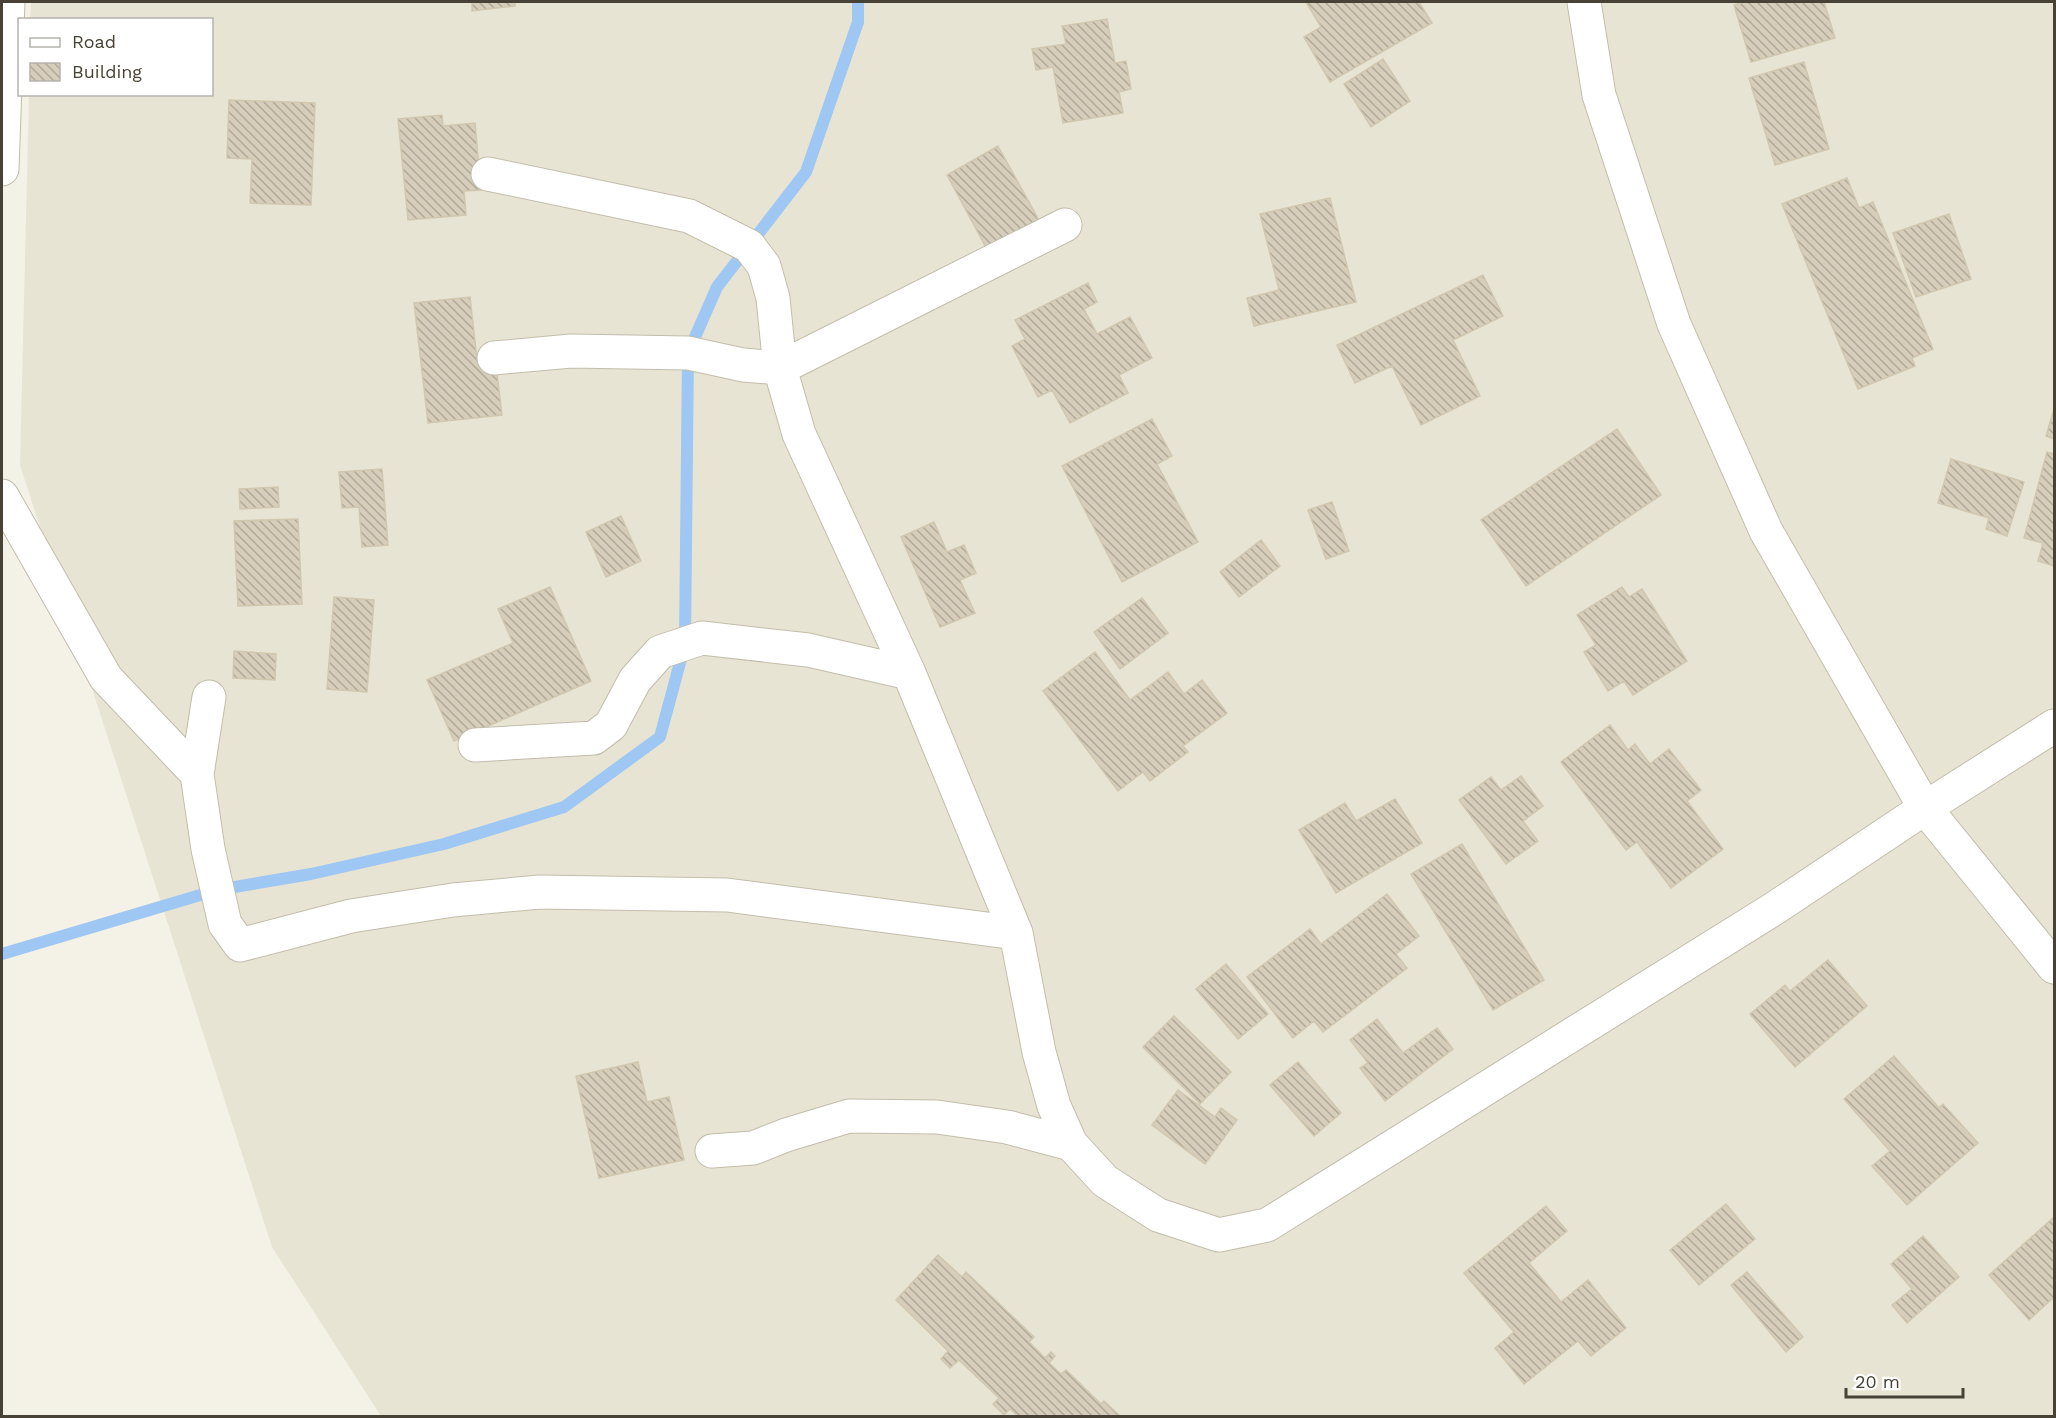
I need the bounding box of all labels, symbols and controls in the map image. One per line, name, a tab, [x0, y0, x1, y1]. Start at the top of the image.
legend	[18, 18, 213, 96]
text: Road	[72, 31, 116, 52]
text: Building	[72, 61, 142, 82]
scale bar	[1846, 1361, 1963, 1399]
text: 20 m	[1855, 1371, 1900, 1392]

